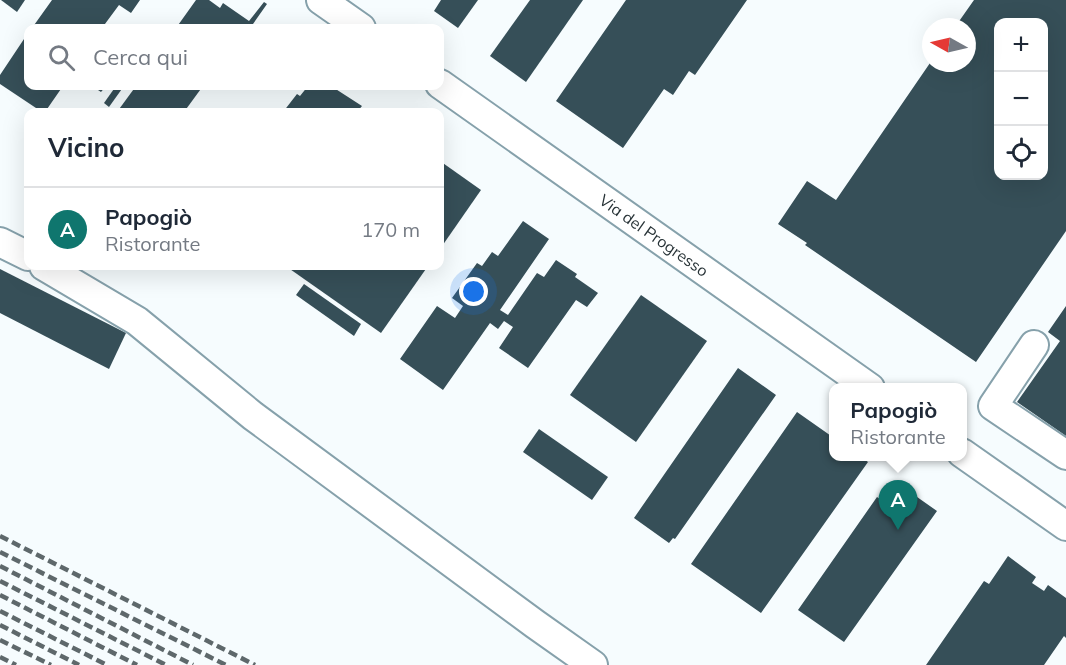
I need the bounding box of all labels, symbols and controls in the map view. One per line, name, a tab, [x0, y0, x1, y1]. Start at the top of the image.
north arrow	[922, 18, 976, 72]
map controls	[994, 18, 1048, 180]
button: +	[994, 18, 1048, 72]
search box	[24, 24, 444, 90]
icon: search	[45, 41, 78, 74]
text: Cerca qui	[93, 43, 188, 71]
button: −	[994, 72, 1048, 126]
button: locate	[994, 126, 1048, 180]
text: Vicino	[48, 131, 125, 164]
street label: Via del Progresso	[595, 190, 713, 281]
text: Papogiò	[105, 203, 192, 231]
text: A	[60, 217, 75, 242]
text: 170 m	[361, 217, 420, 242]
text: Ristorante	[105, 231, 200, 256]
your location	[459, 277, 488, 306]
popup	[829, 383, 967, 461]
text: Papogiò	[850, 396, 937, 424]
text: Ristorante	[850, 424, 946, 449]
pin: A	[878, 480, 918, 530]

